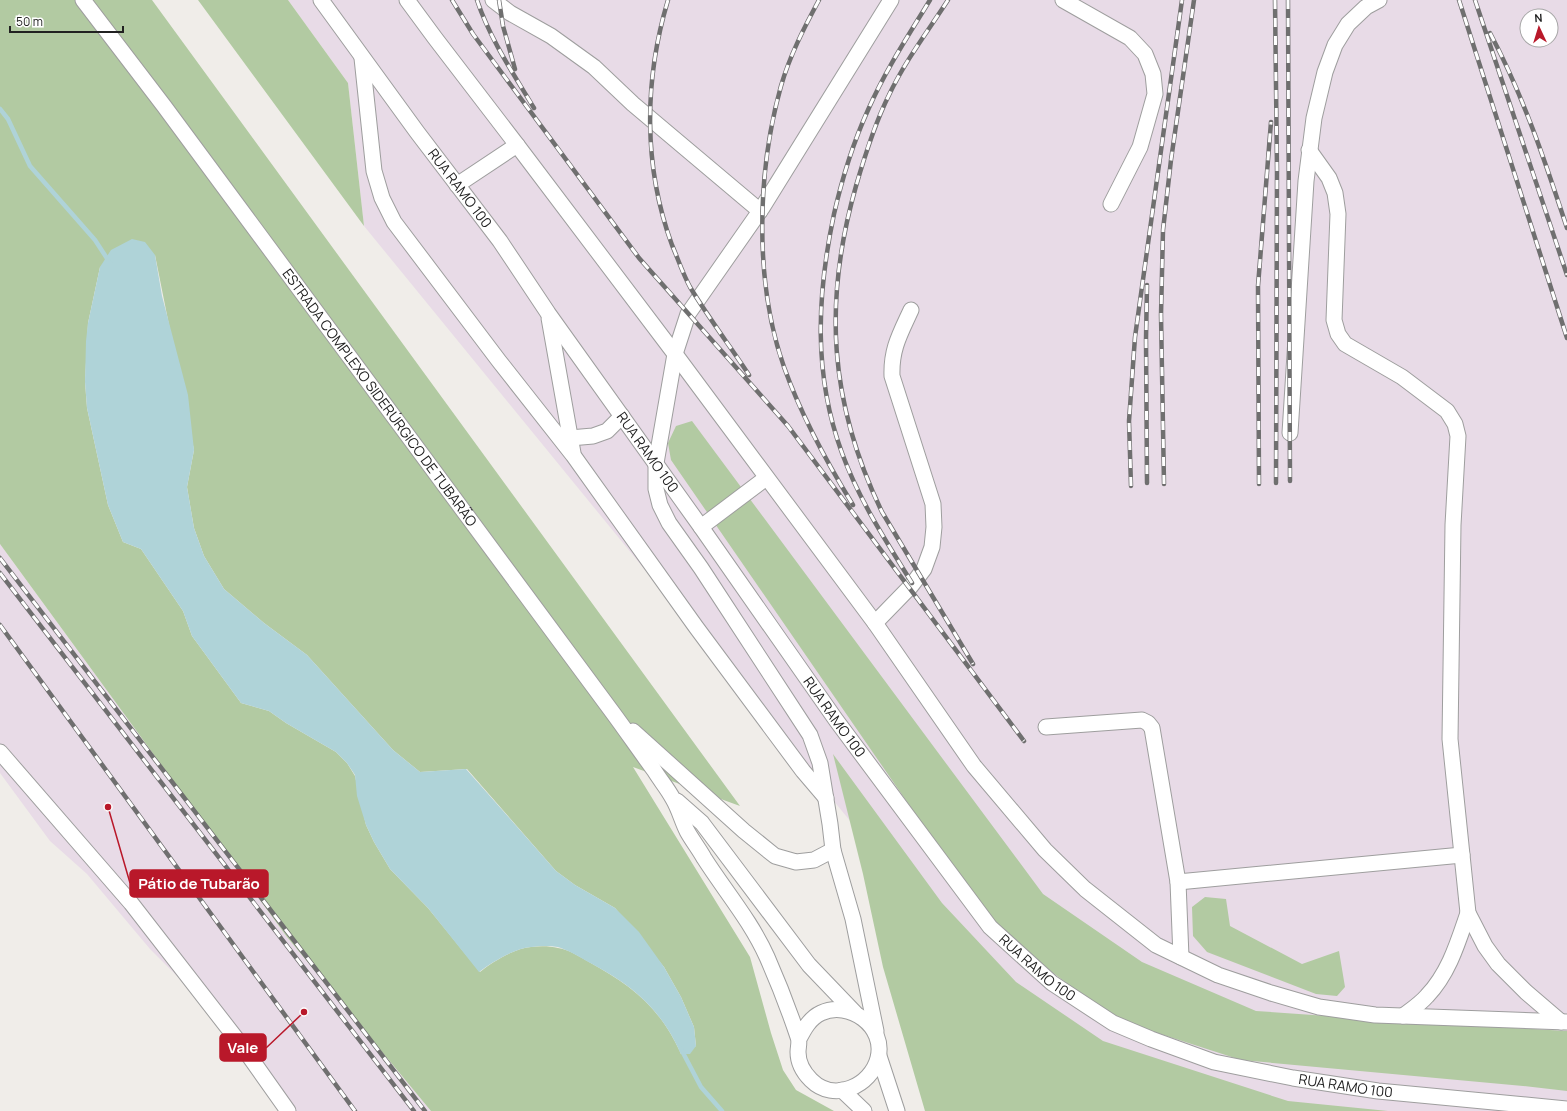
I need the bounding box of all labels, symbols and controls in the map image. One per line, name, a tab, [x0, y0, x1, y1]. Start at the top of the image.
scale bar	[10, 8, 123, 34]
north arrow	[1519, 8, 1559, 48]
text: N	[1534, 10, 1543, 25]
text: 50 m	[16, 13, 43, 30]
street label: RUA RAMO 100	[424, 144, 497, 232]
street label: ESTRADA COMPLEXO SIDERÚRGICO DE TUBARÃO	[278, 265, 482, 530]
street label: RUA RAMO 100	[613, 408, 683, 496]
street label: RUA RAMO 100	[799, 673, 870, 761]
callout: Pátio de Tubarão	[130, 870, 268, 897]
text: Pátio de Tubarão	[138, 873, 260, 894]
street label: RUA RAMO 100	[995, 930, 1080, 1005]
callout: Vale	[220, 1034, 266, 1061]
text: Vale	[228, 1037, 258, 1058]
street label: RUA RAMO 100	[1297, 1069, 1394, 1101]

